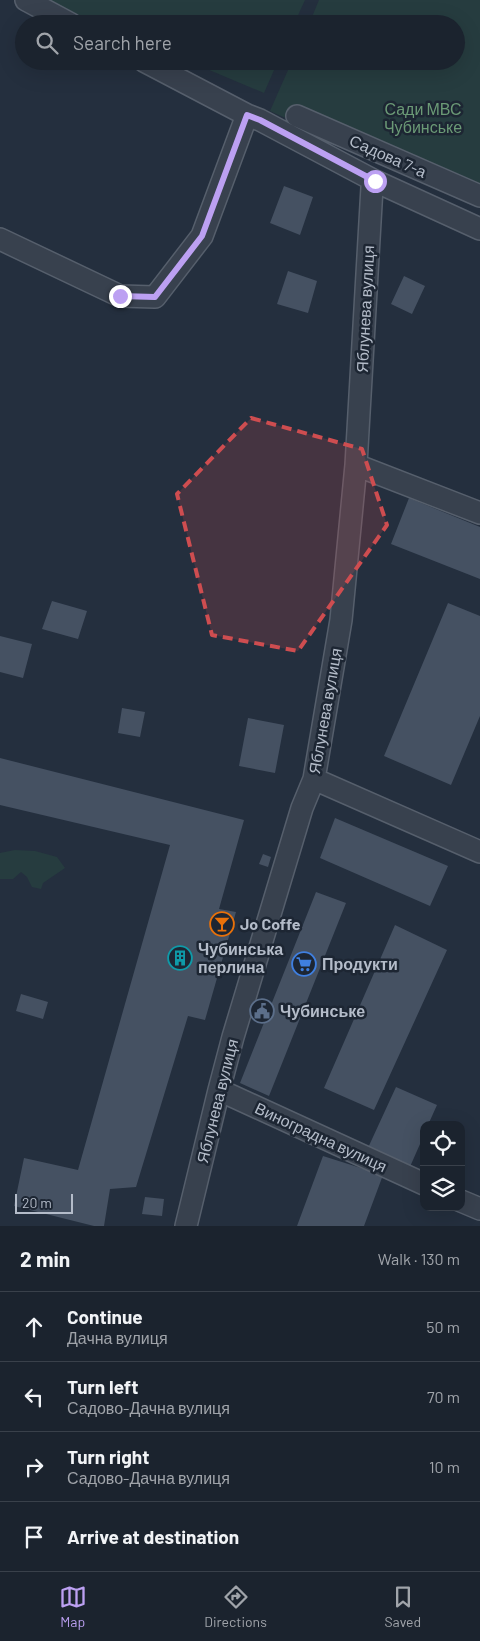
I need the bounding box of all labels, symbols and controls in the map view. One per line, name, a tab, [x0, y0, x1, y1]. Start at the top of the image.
search box	[15, 15, 465, 70]
icon: search	[33, 29, 61, 57]
text: Search here	[73, 31, 172, 54]
park label: Сади МВС Чубинське	[384, 99, 462, 136]
street label: Садова 7-а	[347, 130, 430, 181]
route start	[364, 170, 387, 193]
street label: Яблунева вулиця	[352, 245, 377, 373]
route end	[109, 285, 132, 308]
street label: Яблунева вулиця	[304, 647, 345, 775]
bar icon: Jo Coffe	[209, 911, 235, 937]
place label: Jo Coffe	[240, 914, 301, 933]
place label: Чубинська перлина	[198, 939, 283, 976]
building icon: Чубинська перлина	[167, 945, 193, 971]
supermarket icon: Продукти	[291, 951, 317, 977]
place label: Продукти	[322, 954, 398, 973]
public building icon: Чубинське	[249, 998, 275, 1024]
place label: Чубинське	[280, 1001, 365, 1020]
street label: Яблунева вулиця	[192, 1037, 241, 1165]
street label: Виноградна вулиця	[252, 1098, 390, 1175]
map controls	[420, 1121, 465, 1211]
button: locate	[420, 1121, 465, 1166]
button: layers	[420, 1166, 465, 1211]
scale bar	[15, 1191, 72, 1214]
text: 20 m	[22, 1194, 52, 1211]
text: 2 min	[20, 1246, 70, 1271]
text: Walk · 130 m	[378, 1249, 460, 1268]
text: Continue	[67, 1305, 143, 1328]
icon: ahead	[20, 1313, 48, 1341]
text: 50 m	[426, 1317, 460, 1336]
text: Дачна вулиця	[67, 1328, 168, 1347]
text: Turn left	[67, 1375, 138, 1398]
icon: left	[20, 1383, 48, 1411]
text: 70 m	[427, 1387, 460, 1406]
text: Садово-Дачна вулиця	[67, 1398, 230, 1417]
text: Turn right	[67, 1445, 149, 1468]
icon: right	[20, 1453, 48, 1481]
text: 10 m	[429, 1457, 460, 1476]
text: Садово-Дачна вулиця	[67, 1468, 230, 1487]
icon: arrive	[20, 1523, 48, 1551]
text: Arrive at destination	[67, 1525, 239, 1548]
tab: Map	[59, 1583, 87, 1630]
tab: Directions	[204, 1583, 267, 1630]
tab: Saved	[384, 1583, 421, 1630]

